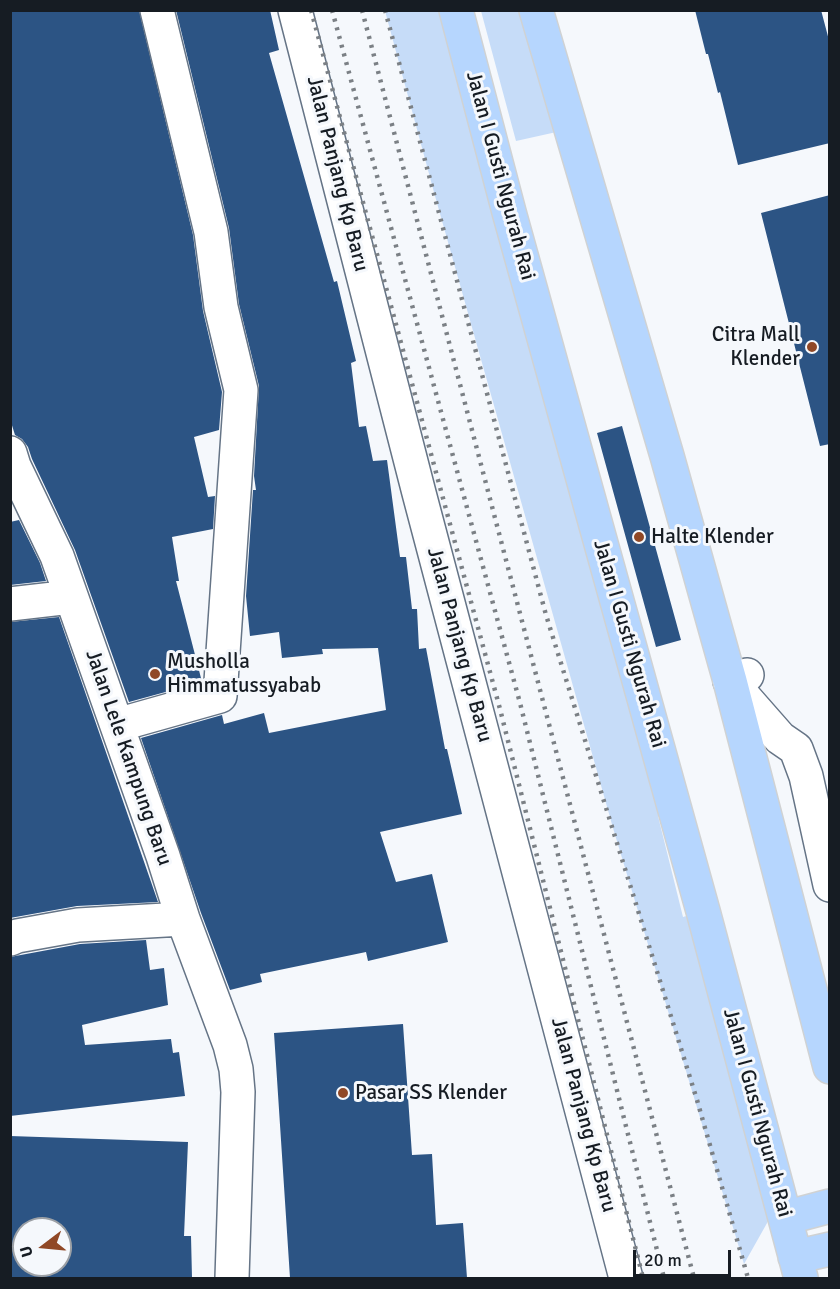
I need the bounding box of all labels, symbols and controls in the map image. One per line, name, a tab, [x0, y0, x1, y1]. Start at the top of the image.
street label: Jalan I Gusti Ngurah Rai	[460, 69, 540, 283]
street label: Jalan Panjang Kp Baru	[301, 74, 373, 274]
place label: Citra Mall Klender	[712, 322, 800, 372]
marker: Citra Mall Klender	[805, 340, 819, 354]
place label: Halte Klender	[651, 524, 774, 550]
marker: Halte Klender	[632, 530, 646, 544]
street label: Jalan I Gusti Ngurah Rai	[587, 537, 671, 751]
street label: Jalan Panjang Kp Baru	[421, 545, 497, 745]
street label: Jalan Lele Kampung Baru	[79, 647, 177, 869]
place label: Musholla Himmatussyabab	[167, 649, 321, 699]
marker: Musholla Himmatussyabab	[148, 667, 162, 681]
street label: Jalan I Gusti Ngurah Rai	[717, 1006, 797, 1220]
street label: Jalan Panjang Kp Baru	[545, 1015, 621, 1215]
place label: Pasar SS Klender	[355, 1080, 507, 1106]
marker: Pasar SS Klender	[336, 1086, 350, 1100]
north arrow	[12, 1217, 72, 1277]
scale bar	[636, 1238, 734, 1276]
text: U	[16, 1243, 38, 1259]
text: 20 m	[644, 1249, 682, 1271]

